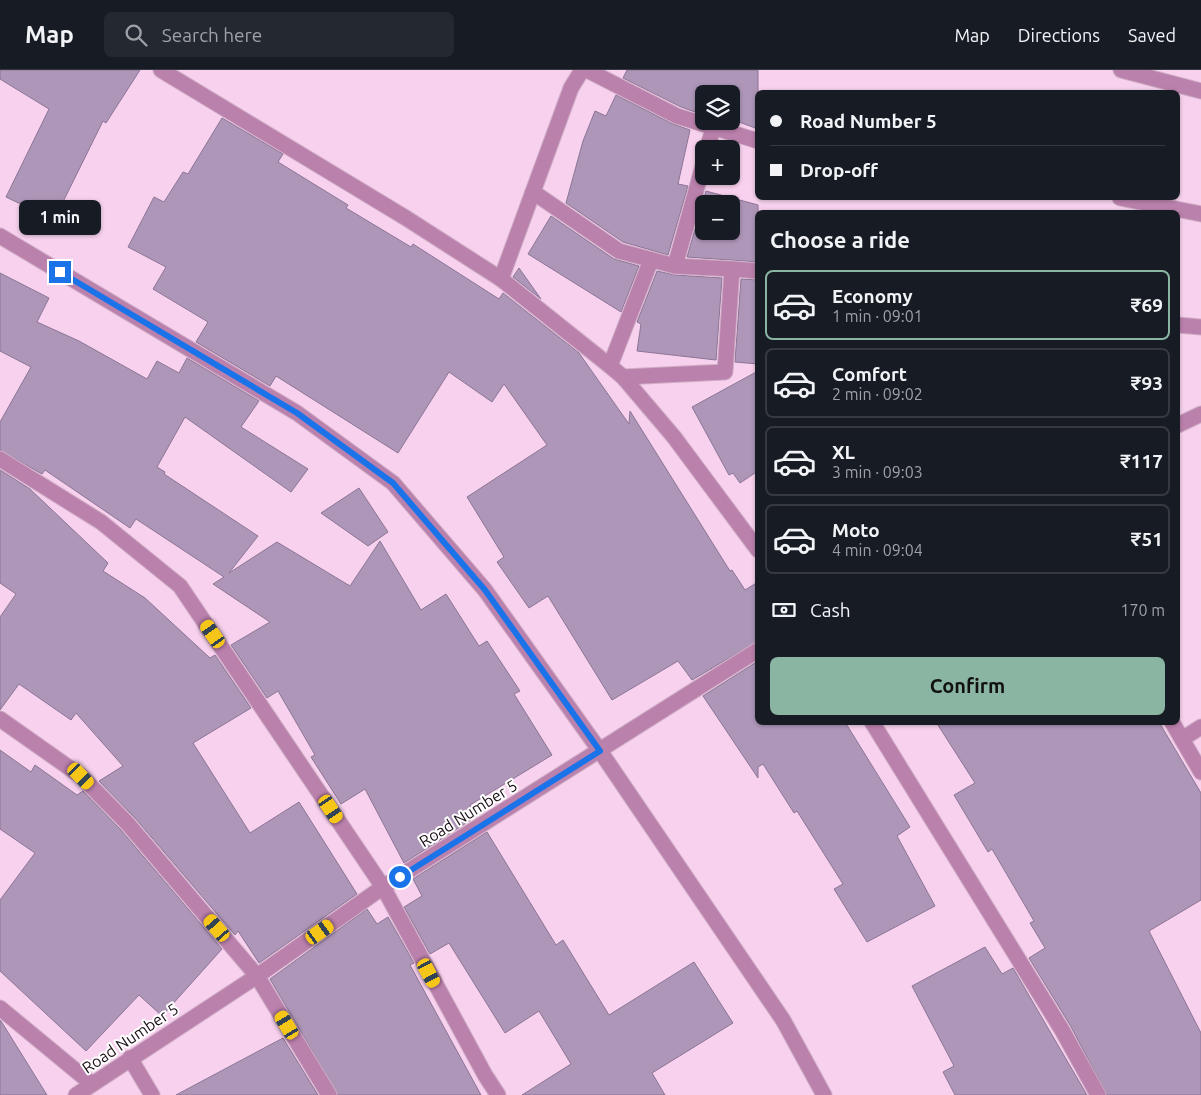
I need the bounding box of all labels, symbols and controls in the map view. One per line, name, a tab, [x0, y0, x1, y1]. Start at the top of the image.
search box	[104, 12, 454, 57]
text: Map	[25, 21, 74, 48]
icon: search	[122, 21, 150, 49]
text: Search here	[162, 24, 262, 46]
text: Map	[954, 25, 990, 45]
text: Directions	[1018, 25, 1100, 45]
text: Saved	[1128, 25, 1176, 45]
map controls	[695, 85, 740, 240]
button: layers	[695, 85, 740, 130]
text: Road Number 5	[800, 110, 937, 132]
button: +	[695, 140, 740, 185]
text: Drop-off	[800, 159, 878, 181]
button: −	[695, 195, 740, 240]
callout: 1 min	[19, 200, 101, 234]
text: 1 min	[40, 208, 80, 226]
text: Choose a ride	[770, 227, 910, 252]
route end	[49, 261, 71, 283]
icon: car	[772, 283, 817, 328]
text: Economy	[832, 285, 913, 307]
text: ₹69	[1131, 294, 1163, 316]
text: 1 min · 09:01	[832, 307, 923, 325]
icon: car	[772, 361, 817, 406]
text: Comfort	[832, 363, 907, 385]
text: ₹93	[1131, 372, 1163, 394]
text: 2 min · 09:02	[832, 385, 923, 403]
icon: car	[772, 439, 817, 484]
text: XL	[832, 441, 855, 463]
text: ₹117	[1120, 450, 1163, 472]
text: 3 min · 09:03	[832, 463, 923, 481]
icon: car	[772, 517, 817, 562]
text: Moto	[832, 519, 880, 541]
text: ₹51	[1131, 528, 1163, 550]
text: 4 min · 09:04	[832, 541, 923, 559]
icon: cash	[770, 596, 798, 624]
text: Cash	[810, 599, 851, 621]
text: 170 m	[1120, 601, 1165, 619]
car	[198, 617, 227, 651]
button: Confirm	[770, 657, 1165, 715]
car	[65, 760, 96, 792]
street label: Road Number 5	[416, 776, 520, 850]
car	[316, 792, 345, 826]
route start	[389, 866, 411, 888]
car	[201, 912, 232, 944]
car	[303, 917, 336, 947]
car	[415, 956, 442, 990]
street label: Road Number 5	[79, 999, 181, 1077]
car	[272, 1008, 301, 1042]

